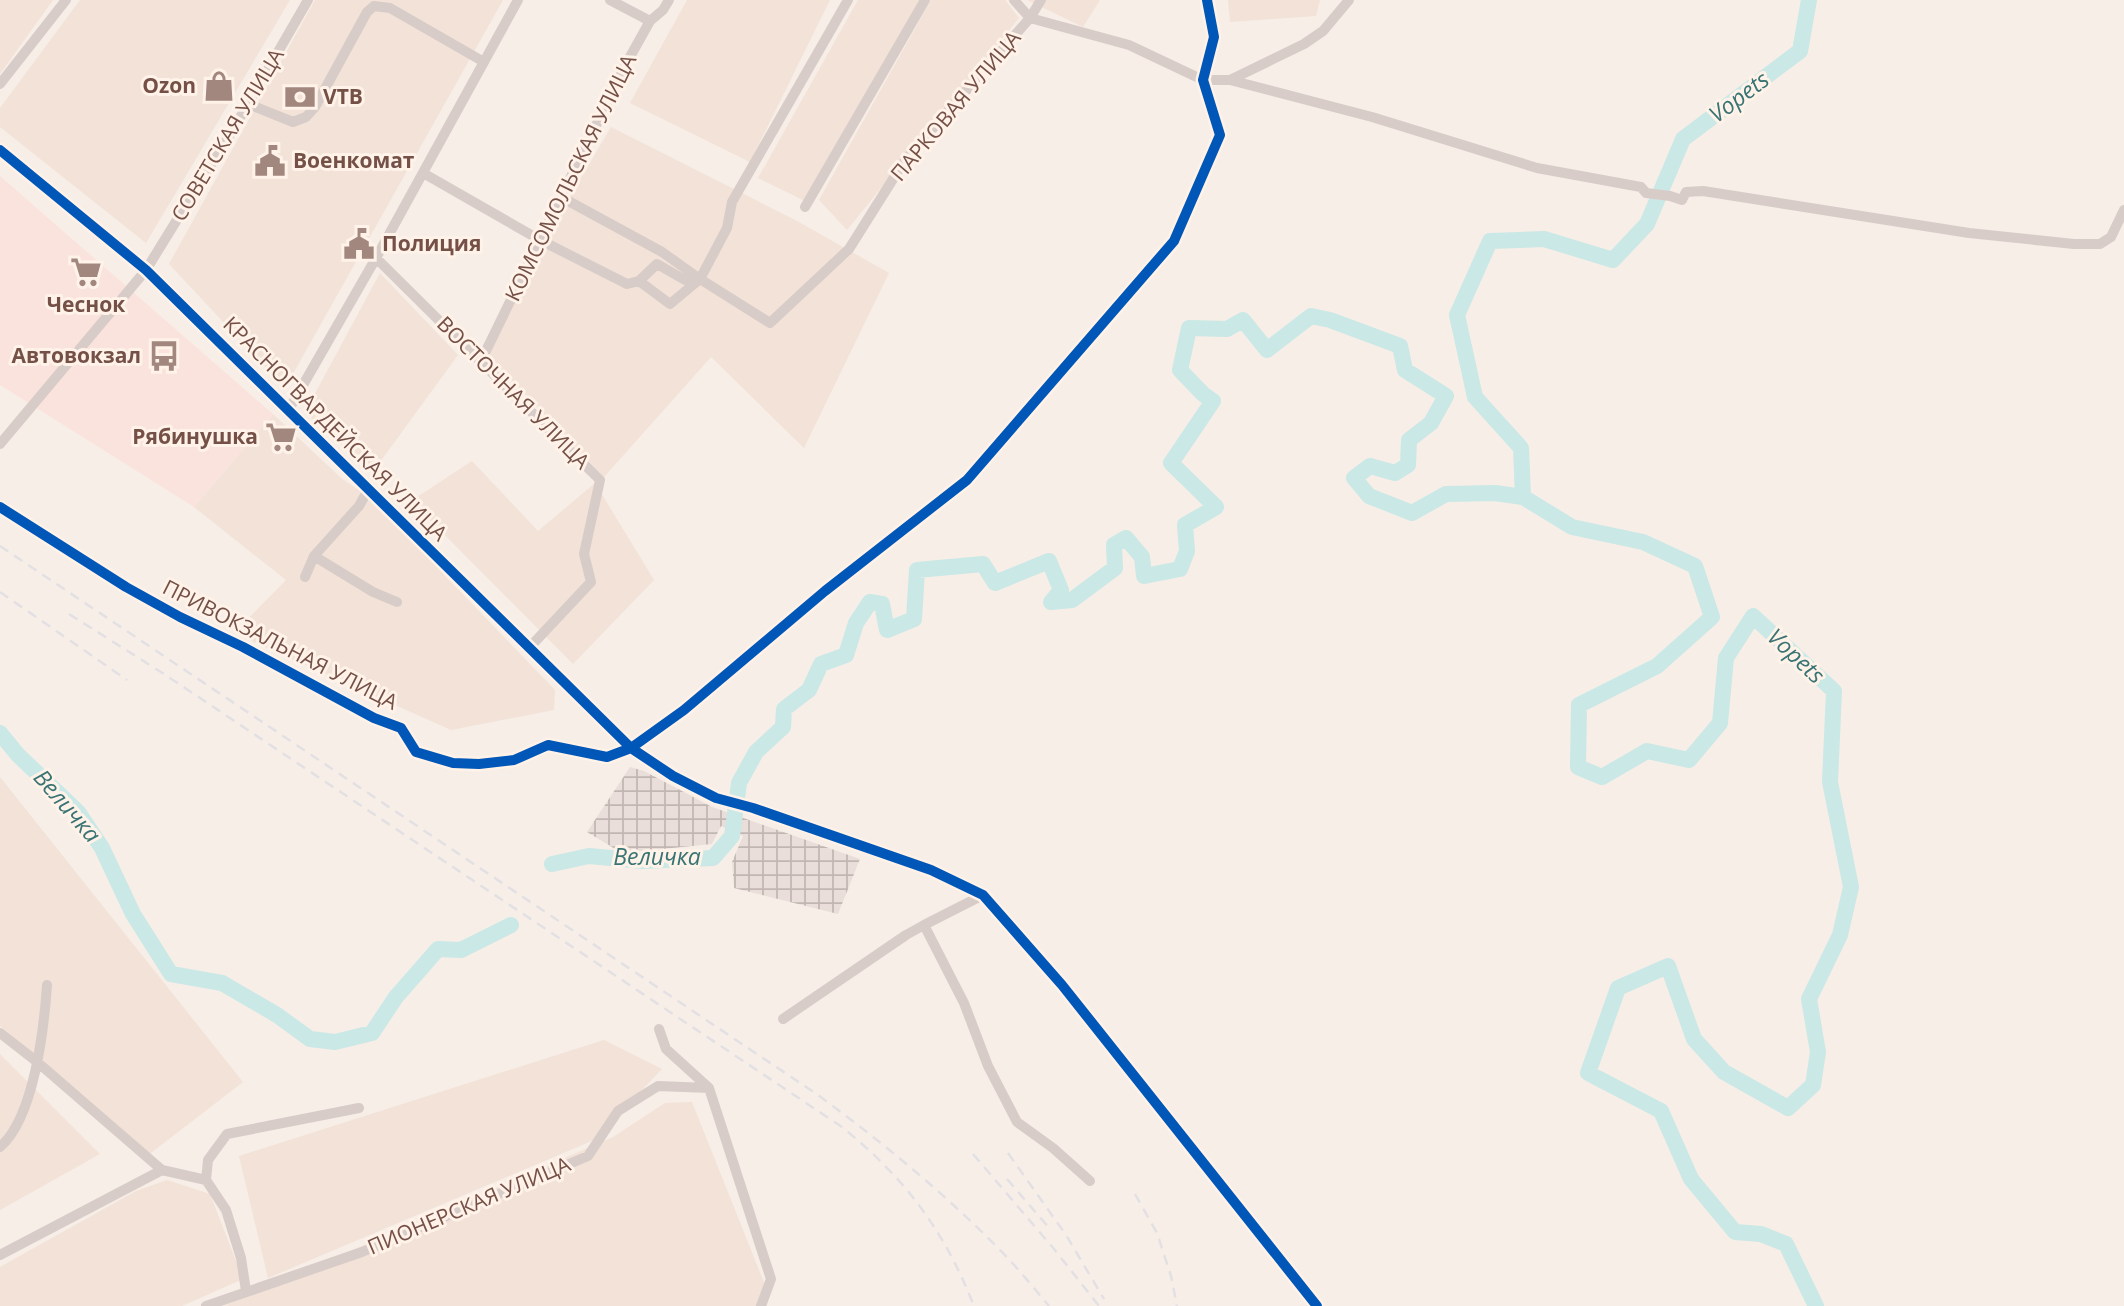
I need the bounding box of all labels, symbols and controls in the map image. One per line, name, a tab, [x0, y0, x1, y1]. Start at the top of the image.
street label: ПАРКОВАЯ УЛИЦА	[884, 24, 1027, 187]
street label: СОВЕТСКАЯ УЛИЦА	[164, 42, 290, 226]
street label: КОМСОМОЛЬСКАЯ УЛИЦА	[498, 49, 642, 306]
water label: Vopets	[1702, 63, 1775, 129]
shop icon: Ozon	[202, 69, 236, 103]
place label: Ozon	[142, 71, 196, 99]
bank icon: VTB	[283, 80, 317, 114]
place label: VTB	[323, 82, 363, 110]
public building icon: Военкомат	[253, 144, 287, 178]
place label: Военкомат	[293, 146, 415, 174]
public building icon: Полиция	[342, 227, 376, 261]
place label: Полиция	[382, 229, 481, 257]
supermarket icon: Чеснок	[69, 255, 103, 289]
place label: Чеснок	[47, 290, 125, 318]
street label: КРАСНОГВАРДЕЙСКАЯ УЛИЦА	[217, 310, 455, 547]
street label: ВОСТОЧНАЯ УЛИЦА	[431, 310, 597, 475]
bus stop icon: Автовокзал	[147, 339, 181, 373]
place label: Автовокзал	[12, 341, 141, 369]
supermarket icon: Рябинушка	[264, 420, 298, 454]
place label: Рябинушка	[132, 422, 258, 450]
street label: ПРИВОКЗАЛЬНАЯ УЛИЦА	[158, 573, 403, 716]
water label: Vopets	[1761, 620, 1832, 690]
water label: Величка	[27, 762, 109, 849]
water label: Величка	[613, 840, 701, 872]
street label: ПИОНЕРСКАЯ УЛИЦА	[363, 1149, 575, 1261]

